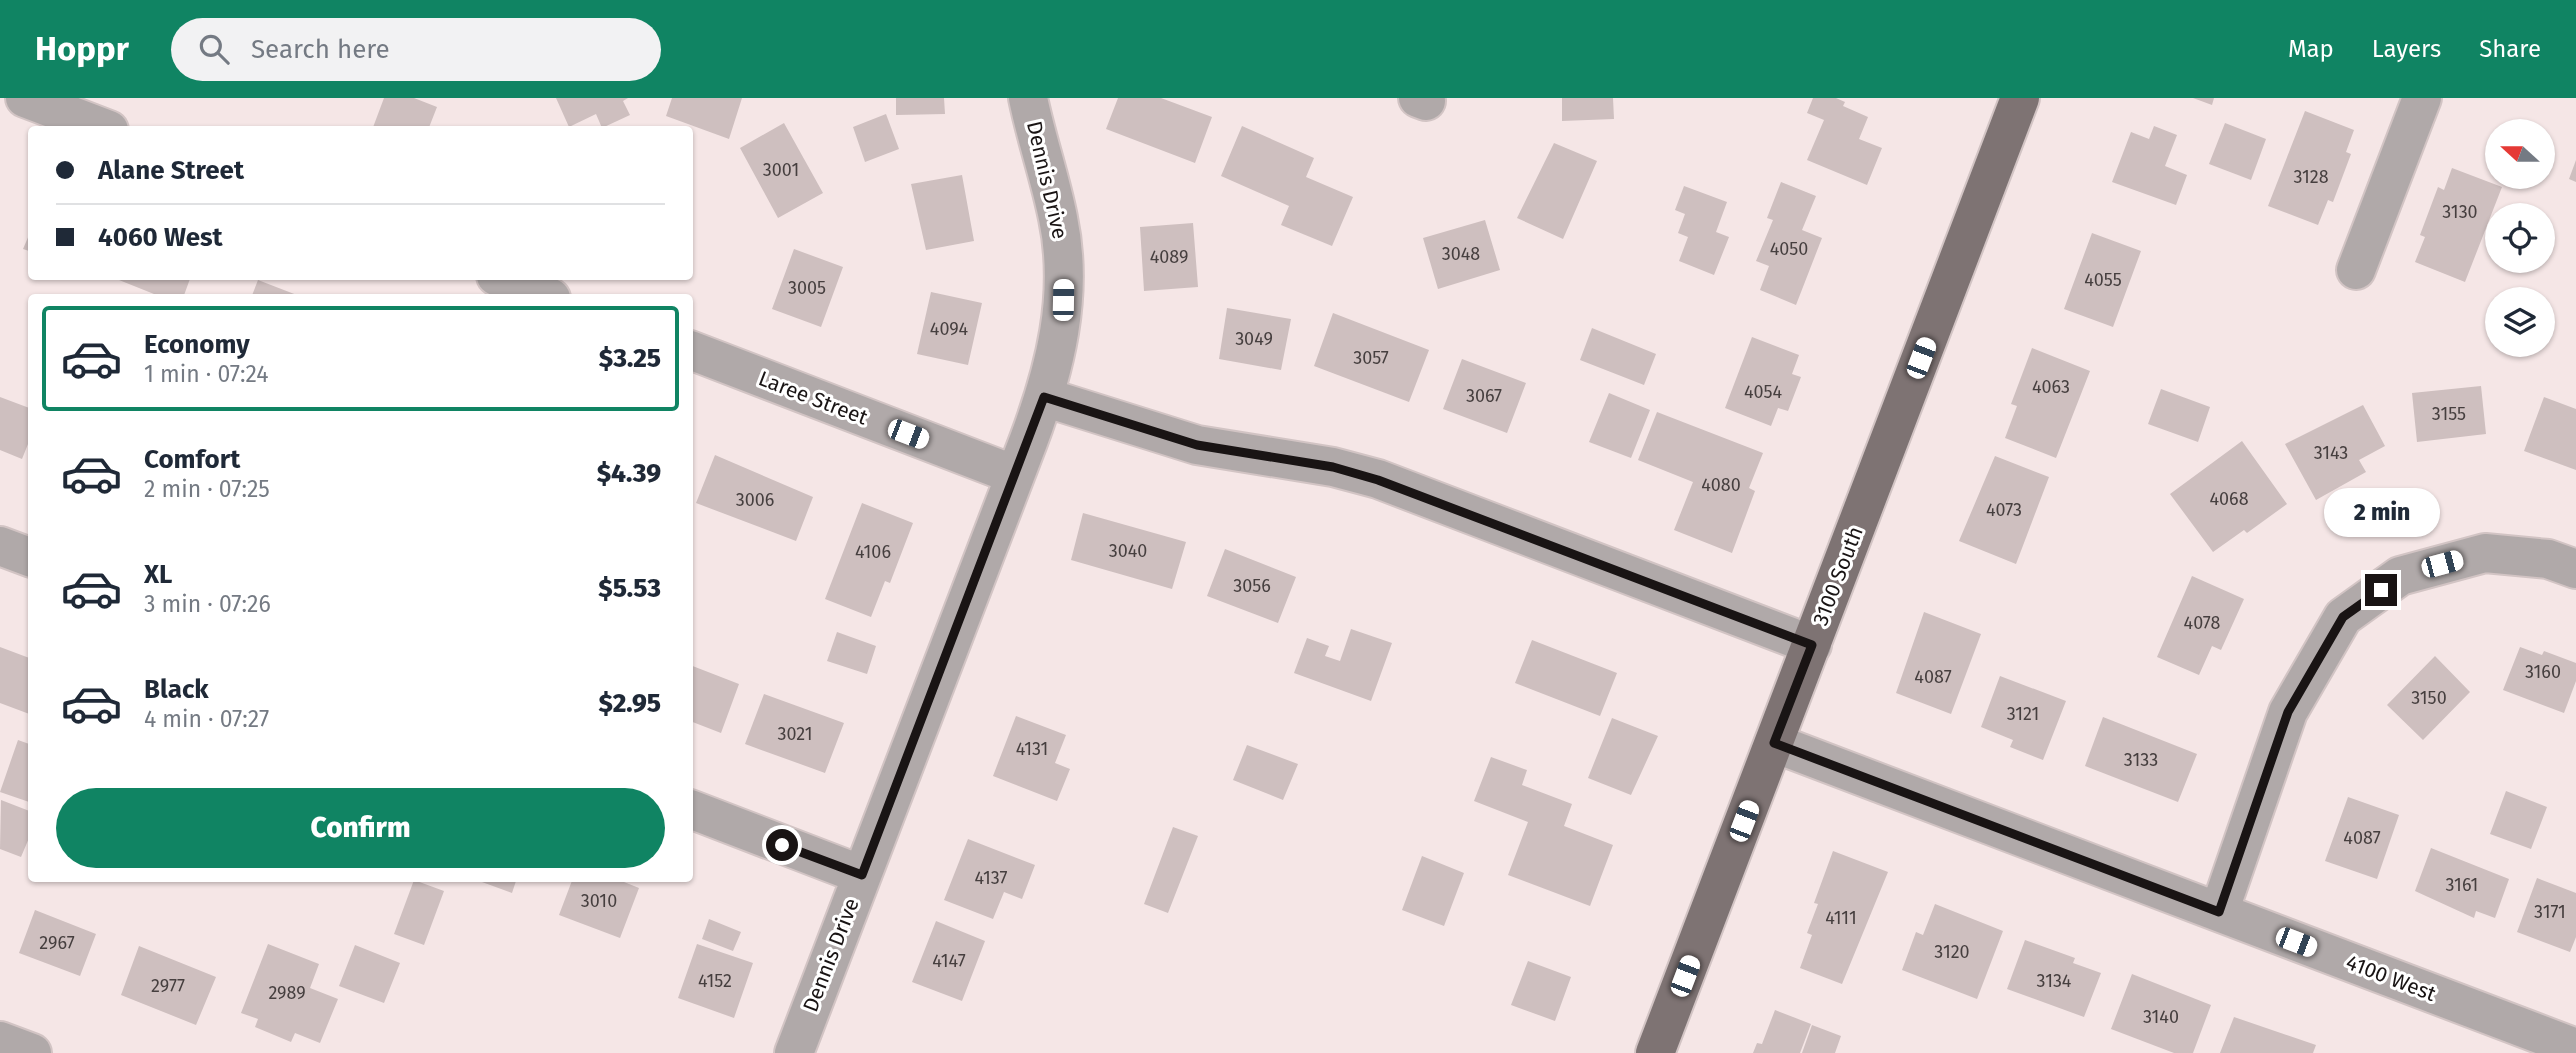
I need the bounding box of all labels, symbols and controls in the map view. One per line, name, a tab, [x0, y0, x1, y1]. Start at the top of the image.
search box	[171, 18, 661, 81]
text: Hoppr	[35, 29, 129, 69]
icon: search	[195, 30, 233, 68]
text: Search here	[251, 34, 390, 65]
text: Map	[2288, 35, 2334, 63]
text: Layers	[2372, 35, 2441, 63]
text: Share	[2479, 35, 2541, 63]
street label: Dennis Drive	[1021, 119, 1073, 241]
north arrow	[2485, 119, 2555, 189]
map controls	[2485, 119, 2555, 357]
text: Alane Street	[98, 155, 244, 186]
house number: 3001	[763, 159, 799, 181]
house number: 3128	[2293, 166, 2329, 188]
house number: 3130	[2442, 201, 2478, 223]
button: locate	[2485, 203, 2555, 273]
text: 4060 West	[98, 222, 223, 253]
house number: 4050	[1770, 238, 1808, 260]
house number: 3048	[1442, 243, 1480, 265]
house number: 4089	[1150, 246, 1188, 268]
house number: 4055	[2084, 269, 2122, 291]
house number: 3005	[788, 277, 826, 299]
car	[1053, 279, 1074, 321]
button: layers	[2485, 287, 2555, 357]
house number: 4094	[930, 318, 969, 340]
icon: car	[60, 327, 123, 390]
house number: 3049	[1235, 328, 1273, 350]
text: Economy	[144, 329, 250, 360]
car	[1904, 335, 1939, 381]
text: $3.25	[599, 343, 661, 374]
house number: 3057	[1353, 347, 1389, 369]
text: 1 min · 07:24	[144, 360, 269, 388]
street label: Laree Street	[755, 365, 872, 431]
house number: 4063	[2032, 376, 2070, 398]
house number: 4054	[1744, 381, 1783, 403]
house number: 3067	[1466, 385, 1502, 407]
house number: 3155	[2432, 403, 2466, 425]
car	[885, 417, 932, 451]
icon: car	[60, 442, 123, 505]
house number: 3143	[2314, 442, 2348, 464]
text: Comfort	[144, 444, 240, 475]
text: $4.39	[597, 458, 661, 489]
house number: 4080	[1701, 474, 1741, 496]
text: 2 min · 07:25	[144, 475, 270, 503]
house number: 4068	[2209, 488, 2249, 510]
house number: 3006	[736, 489, 774, 511]
callout: 2 min	[2323, 489, 2439, 538]
text: 2 min	[2354, 498, 2410, 526]
house number: 4073	[1986, 499, 2022, 521]
street label: 3100 South	[1807, 523, 1869, 629]
house number: 3040	[1109, 540, 1147, 562]
house number: 4106	[855, 541, 891, 563]
car	[2419, 548, 2466, 580]
icon: car	[60, 557, 123, 620]
text: XL	[144, 559, 172, 590]
text: $5.53	[598, 573, 661, 604]
route end	[2365, 574, 2397, 606]
house number: 3056	[1233, 575, 1271, 597]
text: 3 min · 07:26	[144, 590, 271, 618]
house number: 4078	[2184, 612, 2220, 634]
house number: 3160	[2525, 661, 2561, 683]
house number: 4087	[1914, 666, 1952, 688]
icon: car	[60, 672, 123, 735]
text: Black	[144, 674, 209, 705]
house number: 3150	[2411, 687, 2447, 709]
text: $2.95	[598, 688, 661, 719]
house number: 3121	[2007, 703, 2039, 725]
text: 4 min · 07:27	[144, 705, 269, 733]
house number: 3021	[777, 723, 813, 745]
house number: 4131	[1016, 738, 1048, 760]
house number: 3133	[2124, 749, 2158, 771]
button: Confirm	[56, 788, 665, 868]
car	[1727, 798, 1762, 844]
house number: 4087	[2343, 827, 2381, 849]
route start	[766, 829, 798, 861]
house number: 4137	[974, 867, 1008, 889]
house number: 3161	[2446, 874, 2478, 896]
house number: 3010	[581, 890, 617, 912]
street label: Dennis Drive	[797, 894, 865, 1016]
house number: 3171	[2534, 901, 2566, 923]
house number: 4111	[1825, 907, 1857, 929]
car	[2273, 925, 2320, 959]
house number: 2967	[39, 932, 75, 954]
house number: 3120	[1934, 941, 1970, 963]
street label: 4100 West	[2342, 949, 2440, 1007]
house number: 4147	[932, 950, 966, 972]
car	[1668, 953, 1703, 999]
house number: 4152	[698, 970, 732, 992]
house number: 3134	[2037, 970, 2072, 992]
house number: 2977	[151, 975, 185, 997]
house number: 2989	[268, 982, 306, 1004]
house number: 3140	[2143, 1006, 2179, 1028]

